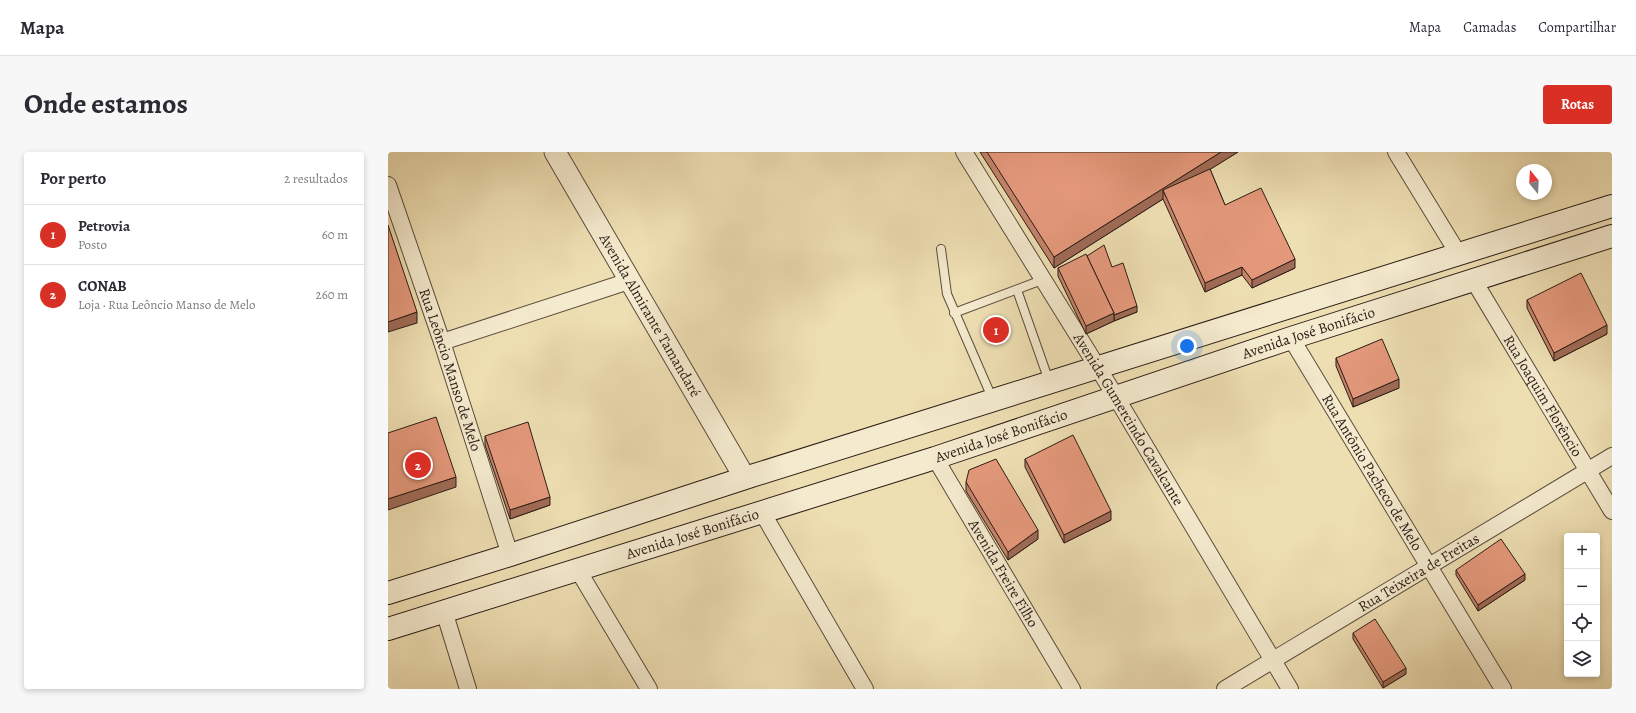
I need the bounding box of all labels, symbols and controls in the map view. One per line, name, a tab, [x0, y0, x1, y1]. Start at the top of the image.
text: Mapa	[20, 15, 64, 41]
text: Mapa	[1409, 18, 1441, 37]
text: Camadas	[1463, 18, 1516, 37]
text: Compartilhar	[1538, 18, 1616, 37]
text: Onde estamos	[24, 85, 188, 123]
button: Rotas	[1543, 85, 1612, 124]
north arrow	[1516, 164, 1552, 200]
text: Por perto	[40, 167, 106, 190]
text: 2 resultados	[284, 170, 348, 187]
text: Petrovia	[78, 216, 130, 236]
text: 1	[51, 226, 55, 243]
text: 60 m	[322, 226, 348, 243]
street label: Avenida Almirante Tamandaré	[594, 229, 706, 401]
text: Posto	[78, 236, 107, 253]
text: CONAB	[78, 276, 127, 296]
text: 2	[50, 286, 56, 303]
text: 260 m	[315, 286, 348, 303]
street label: Rua Leôncio Manso de Melo	[414, 286, 486, 454]
text: Loja · Rua Leôncio Manso de Melo	[78, 296, 256, 313]
street label: Avenida José Bonifácio	[1239, 302, 1377, 364]
pin: 1	[983, 315, 1009, 345]
street label: Avenida Gumercindo Cavalcante	[1068, 328, 1189, 510]
street label: Rua Joaquim Florêncio	[1499, 331, 1587, 461]
your location	[1177, 336, 1197, 356]
street label: Rua Antônio Pacheco de Melo	[1317, 390, 1427, 554]
street label: Avenida José Bonifácio	[932, 404, 1070, 468]
pin: 2	[405, 450, 431, 480]
street label: Avenida José Bonifácio	[622, 504, 761, 564]
street label: Avenida Freire Filho	[963, 515, 1043, 631]
street label: Rua Teixeira de Freitas	[1354, 528, 1483, 617]
map controls	[1564, 533, 1600, 677]
button: +	[1564, 533, 1600, 569]
button: −	[1564, 569, 1600, 605]
button: locate	[1564, 605, 1600, 641]
button: layers	[1564, 641, 1600, 677]

